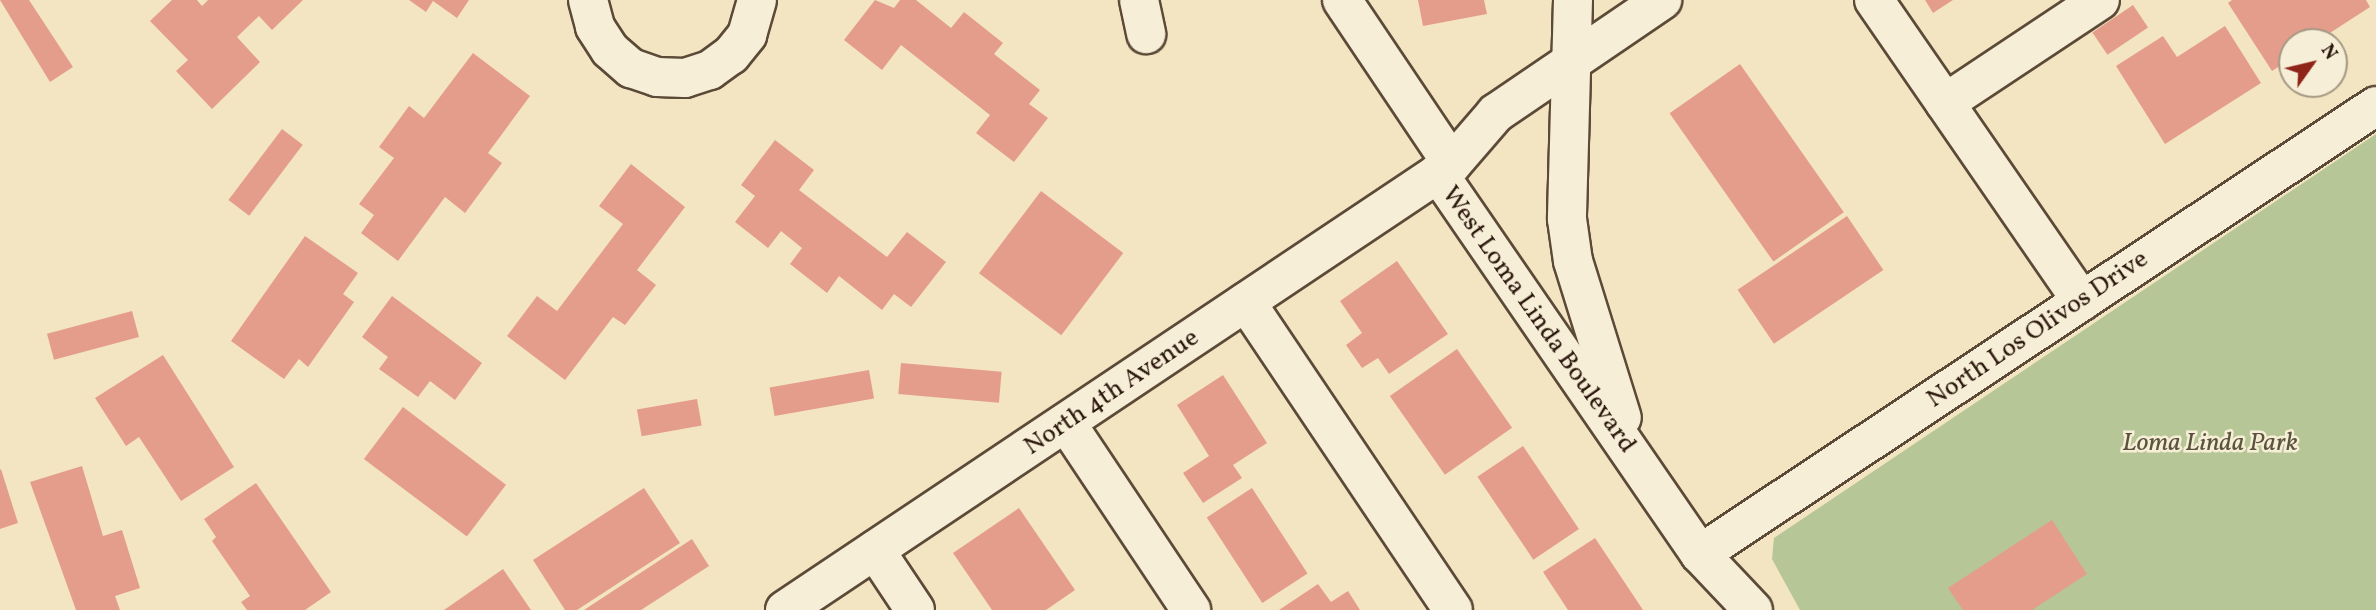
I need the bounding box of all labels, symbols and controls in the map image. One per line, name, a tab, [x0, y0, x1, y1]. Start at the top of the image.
north arrow	[2278, 28, 2348, 98]
text: N	[2314, 39, 2343, 65]
street label: West Loma Linda Boulevard	[1434, 180, 1642, 460]
street label: North Los Olivos Drive	[1921, 244, 2155, 416]
street label: North 4th Avenue	[1019, 323, 1205, 463]
park label: Loma Linda Park	[2122, 428, 2298, 460]

